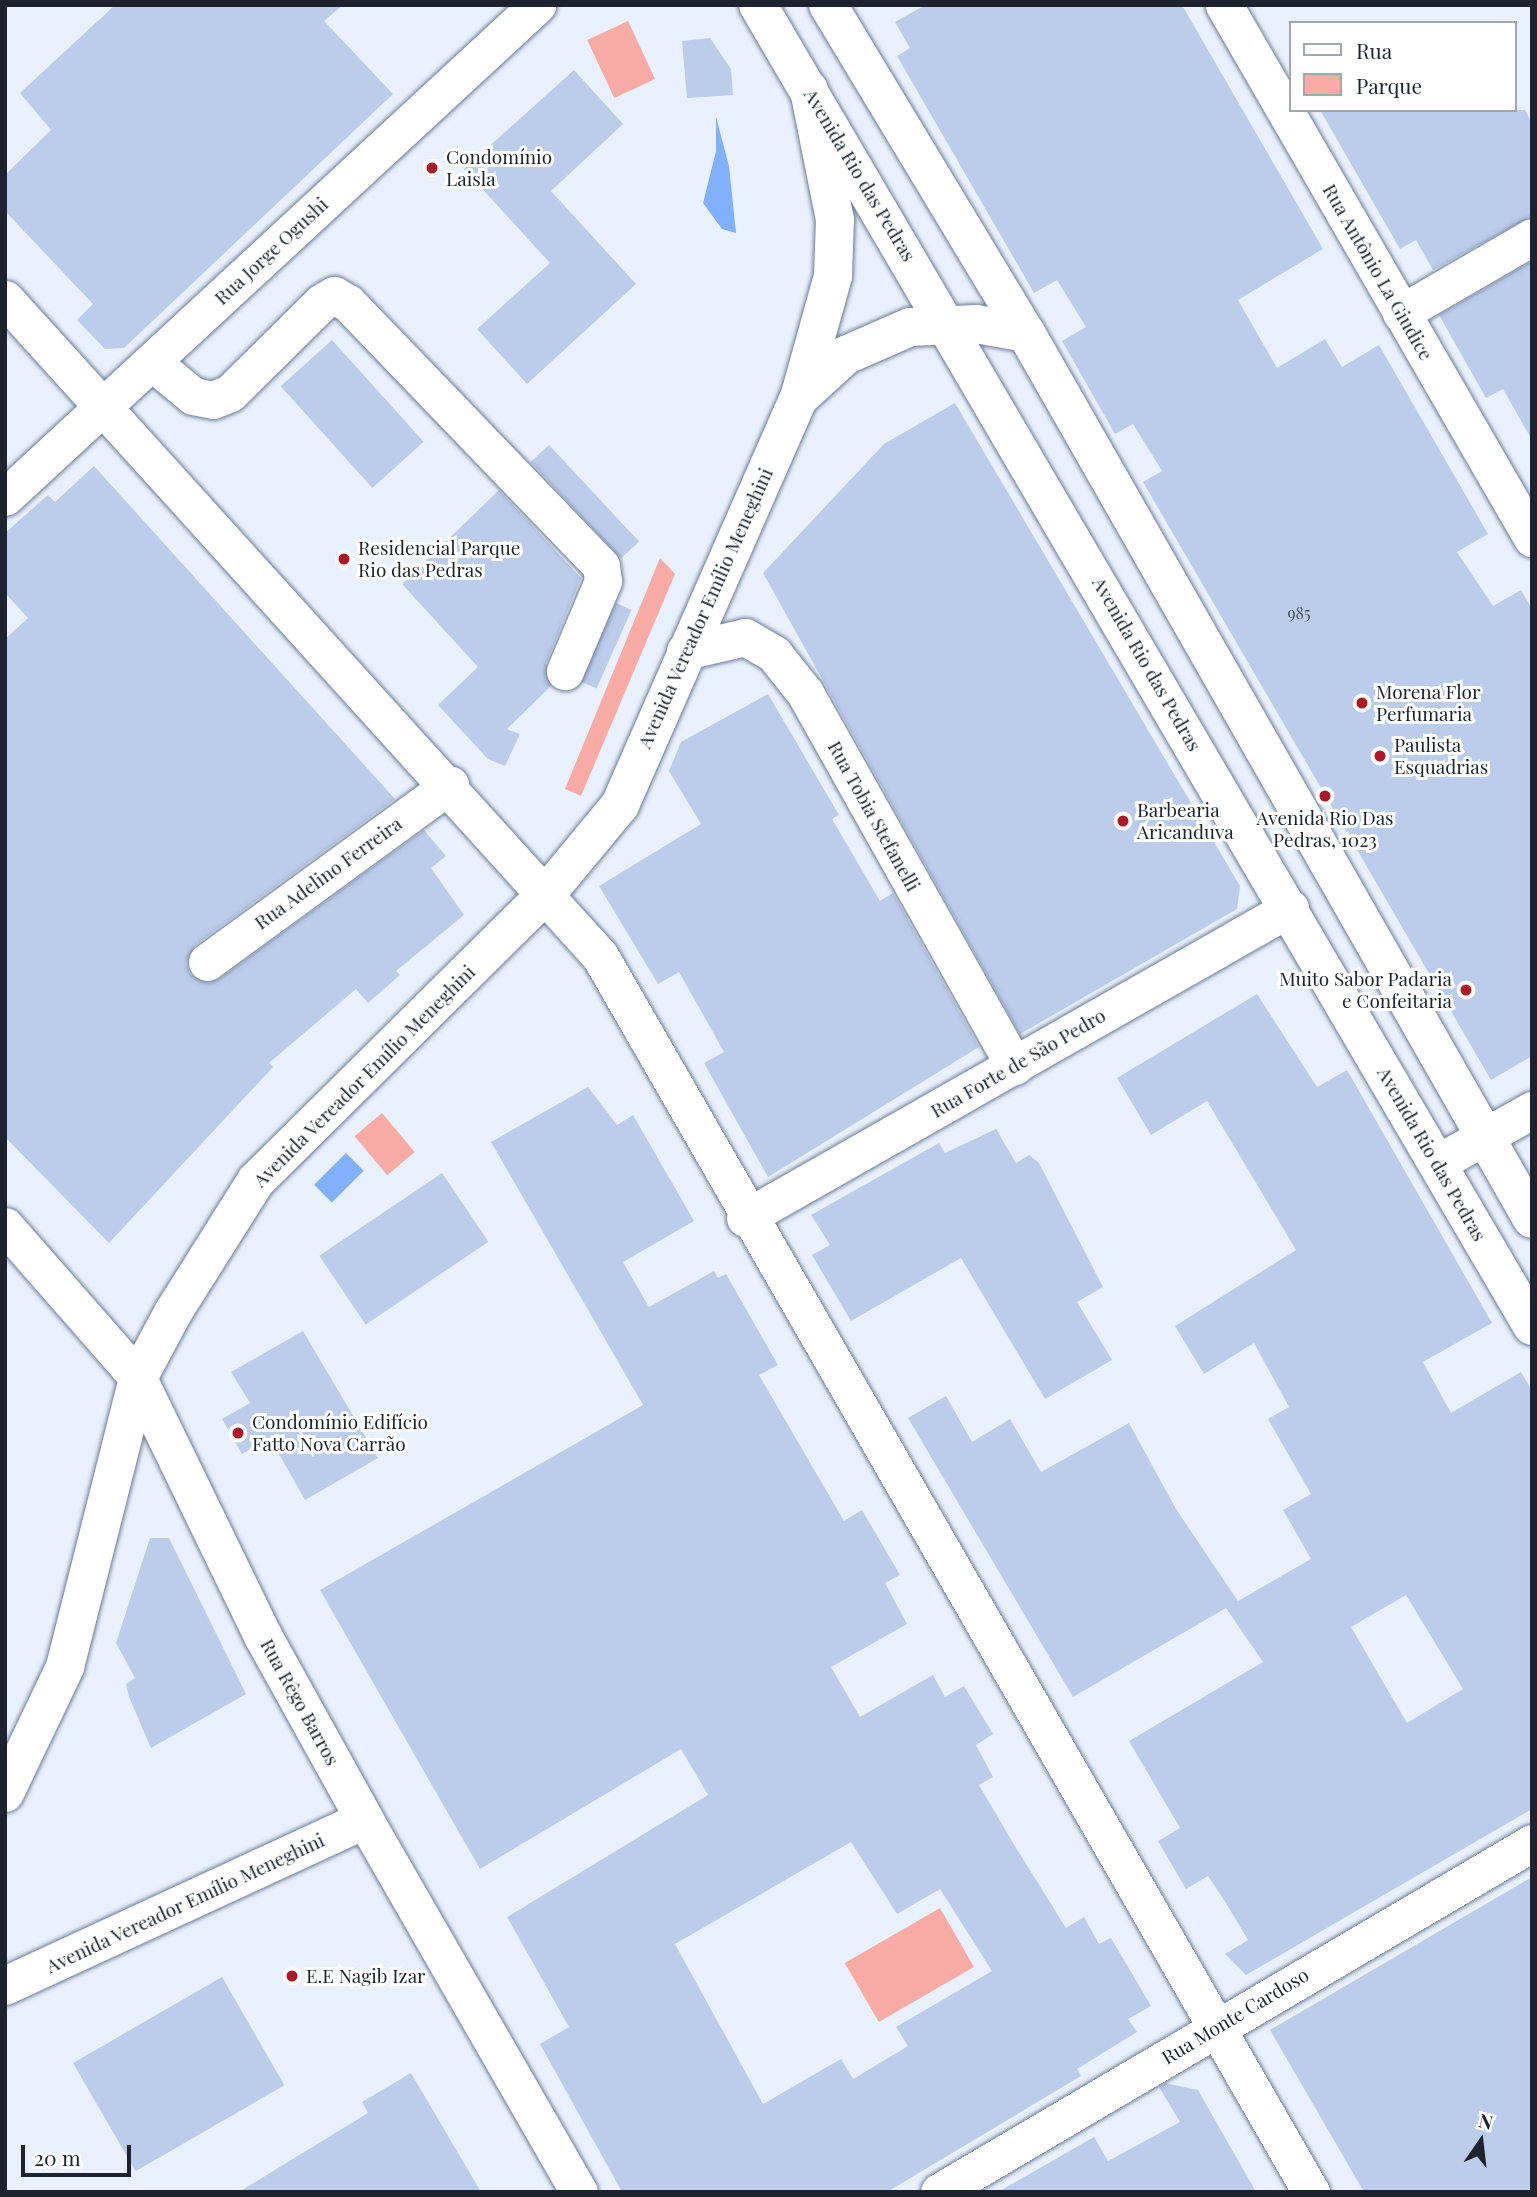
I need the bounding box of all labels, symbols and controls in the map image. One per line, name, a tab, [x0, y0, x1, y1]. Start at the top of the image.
legend	[1288, 21, 1516, 112]
text: Rua	[1356, 36, 1392, 64]
text: Parque	[1356, 71, 1422, 99]
street label: Avenida Rio das Pedras	[799, 84, 921, 266]
place label: Condomínio Laisla	[446, 146, 552, 190]
marker: Condomínio Laisla	[424, 160, 440, 176]
street label: Rua Antônio La Giudice	[1318, 179, 1438, 365]
street label: Rua Jorge Ogushi	[210, 193, 332, 309]
street label: Avenida Vereador Emílio Meneghini	[632, 464, 778, 752]
place label: Residencial Parque Rio das Pedras	[358, 537, 520, 581]
marker: Residencial Parque Rio das Pedras	[336, 551, 352, 567]
street label: Avenida Rio das Pedras	[1088, 573, 1206, 755]
house number: 985	[1287, 603, 1311, 623]
place label: Morena Flor Perfumaria	[1376, 681, 1481, 725]
marker: Morena Flor Perfumaria	[1354, 695, 1370, 711]
place label: Paulista Esquadrias	[1394, 734, 1488, 778]
street label: Rua Tobia Stefanelli	[823, 736, 925, 896]
marker: Paulista Esquadrias	[1372, 748, 1388, 764]
marker: Avenida Rio Das Pedras, 1023	[1317, 788, 1333, 804]
place label: Barbearia Aricanduva	[1137, 799, 1234, 843]
place label: Avenida Rio Das Pedras, 1023	[1256, 807, 1394, 851]
street label: Rua Adelino Ferreira	[250, 812, 406, 934]
marker: Barbearia Aricanduva	[1115, 813, 1131, 829]
street label: Avenida Vereador Emílio Meneghini	[248, 960, 480, 1192]
place label: Muito Sabor Padaria e Confeitaria	[1279, 968, 1452, 1012]
marker: Muito Sabor Padaria e Confeitaria	[1458, 982, 1474, 998]
street label: Rua Forte de São Pedro	[927, 1004, 1109, 1122]
street label: Avenida Rio das Pedras	[1373, 1063, 1491, 1245]
place label: Condomínio Edifício Fatto Nova Carrão	[252, 1411, 428, 1455]
marker: Condomínio Edifício Fatto Nova Carrão	[230, 1425, 246, 1441]
street label: Rua Rêgo Barros	[256, 1635, 344, 1769]
street label: Avenida Vereador Emílio Meneghini	[42, 1828, 328, 1978]
street label: Rua Monte Cardoso	[1157, 1963, 1313, 2069]
place label: E.E Nagib Izar	[306, 1965, 426, 1987]
marker: E.E Nagib Izar	[284, 1968, 300, 1984]
north arrow	[1446, 2106, 1516, 2176]
text: N	[1476, 2106, 1496, 2135]
scale bar	[24, 2130, 135, 2174]
text: 20 m	[34, 2143, 81, 2171]

